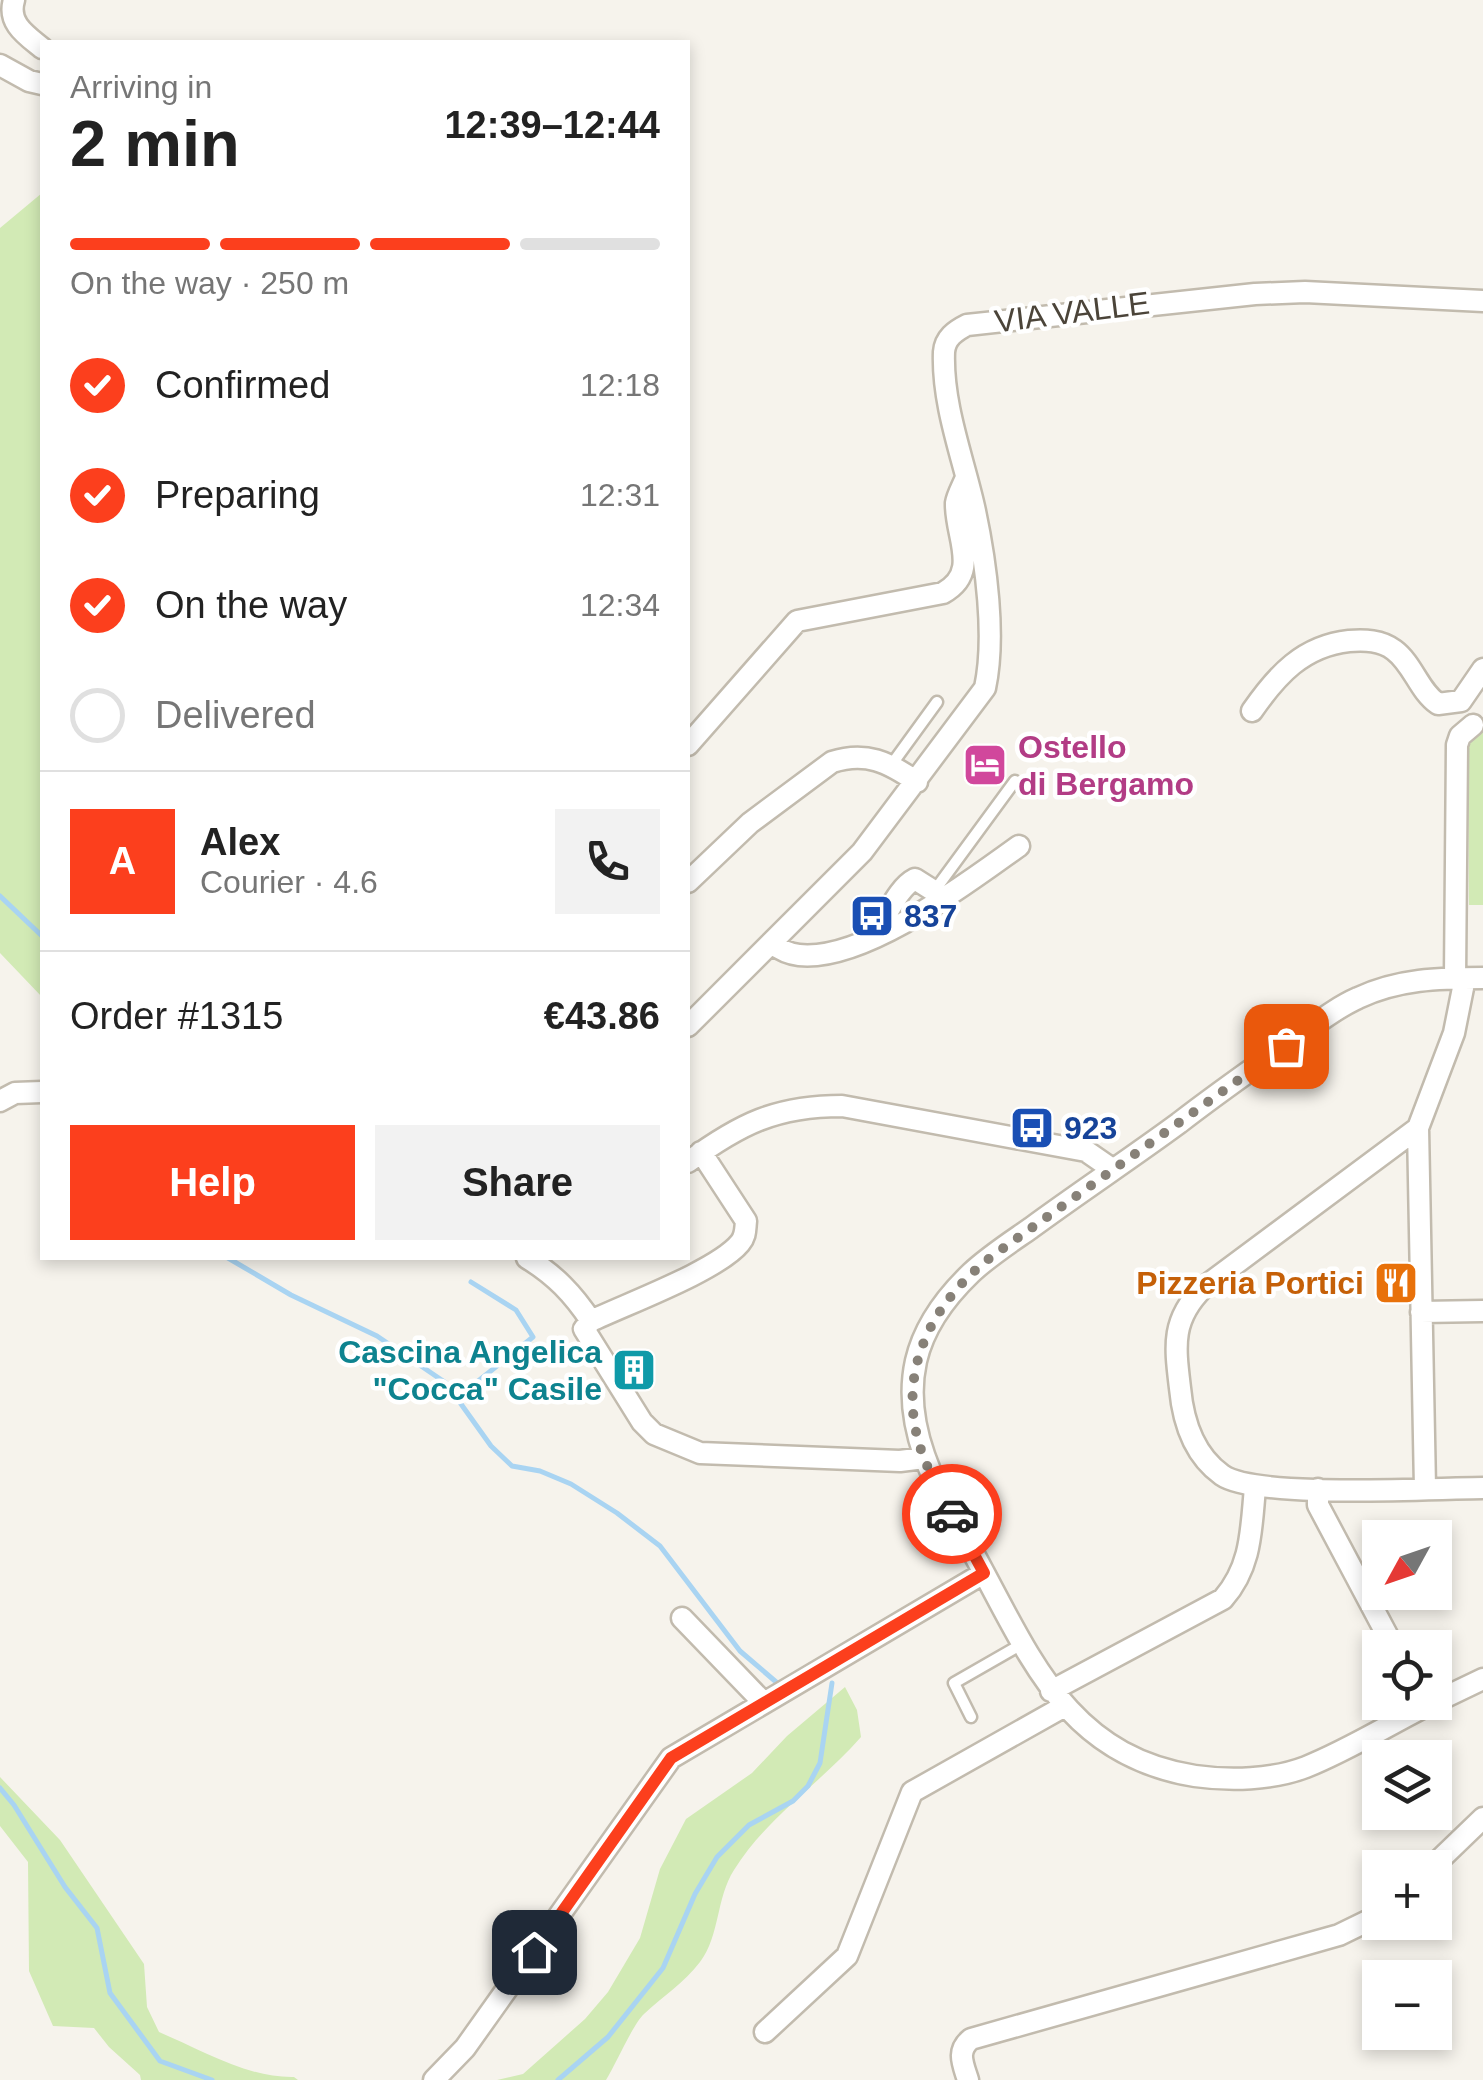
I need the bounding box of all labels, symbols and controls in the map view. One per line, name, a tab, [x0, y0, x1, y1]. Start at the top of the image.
text: Arriving in	[70, 69, 212, 105]
text: 12:39–12:44	[444, 104, 660, 146]
text: 2 min	[70, 107, 240, 180]
text: On the way · 250 m	[70, 265, 349, 301]
street label: VIA VALLE	[992, 285, 1152, 339]
icon: check	[70, 358, 125, 413]
text: Confirmed	[155, 364, 330, 406]
text: 12:18	[580, 367, 660, 403]
icon: check	[70, 468, 125, 523]
text: Preparing	[155, 474, 320, 516]
text: 12:31	[580, 477, 660, 513]
icon: check	[70, 578, 125, 633]
text: On the way	[155, 584, 347, 626]
text: 12:34	[580, 587, 660, 623]
text: Delivered	[155, 694, 316, 736]
place label: Ostello di Bergamo	[1018, 729, 1194, 802]
hotel icon: Ostello di Bergamo	[962, 742, 1008, 788]
button: phone	[555, 809, 660, 914]
text: Alex	[200, 821, 280, 863]
text: A	[109, 840, 136, 882]
text: Courier · 4.6	[200, 864, 378, 900]
bus stop icon: 837	[849, 893, 895, 939]
place label: 837	[904, 898, 957, 934]
text: Order #1315	[70, 995, 283, 1037]
text: €43.86	[544, 995, 660, 1037]
pin	[1244, 1004, 1329, 1089]
icon: bag	[1259, 1019, 1314, 1074]
bus stop icon: 923	[1009, 1105, 1055, 1151]
place label: 923	[1064, 1110, 1117, 1146]
button: Help	[70, 1125, 355, 1240]
button: Share	[375, 1125, 660, 1240]
restaurant icon: Pizzeria Portici	[1373, 1260, 1419, 1306]
place label: Pizzeria Portici	[1136, 1265, 1364, 1301]
place label: Cascina Angelica "Cocca" Casile	[338, 1334, 602, 1407]
building icon: Cascina Angelica "Cocca" Casile	[611, 1347, 657, 1393]
courier	[902, 1464, 1002, 1564]
icon: car	[925, 1487, 980, 1542]
north arrow	[1362, 1520, 1452, 1610]
map controls	[1362, 1520, 1452, 2050]
button: locate	[1362, 1630, 1452, 1720]
button: layers	[1362, 1740, 1452, 1830]
button: +	[1362, 1850, 1452, 1940]
pin	[492, 1910, 577, 1995]
icon: home	[507, 1925, 562, 1980]
button: −	[1362, 1960, 1452, 2050]

